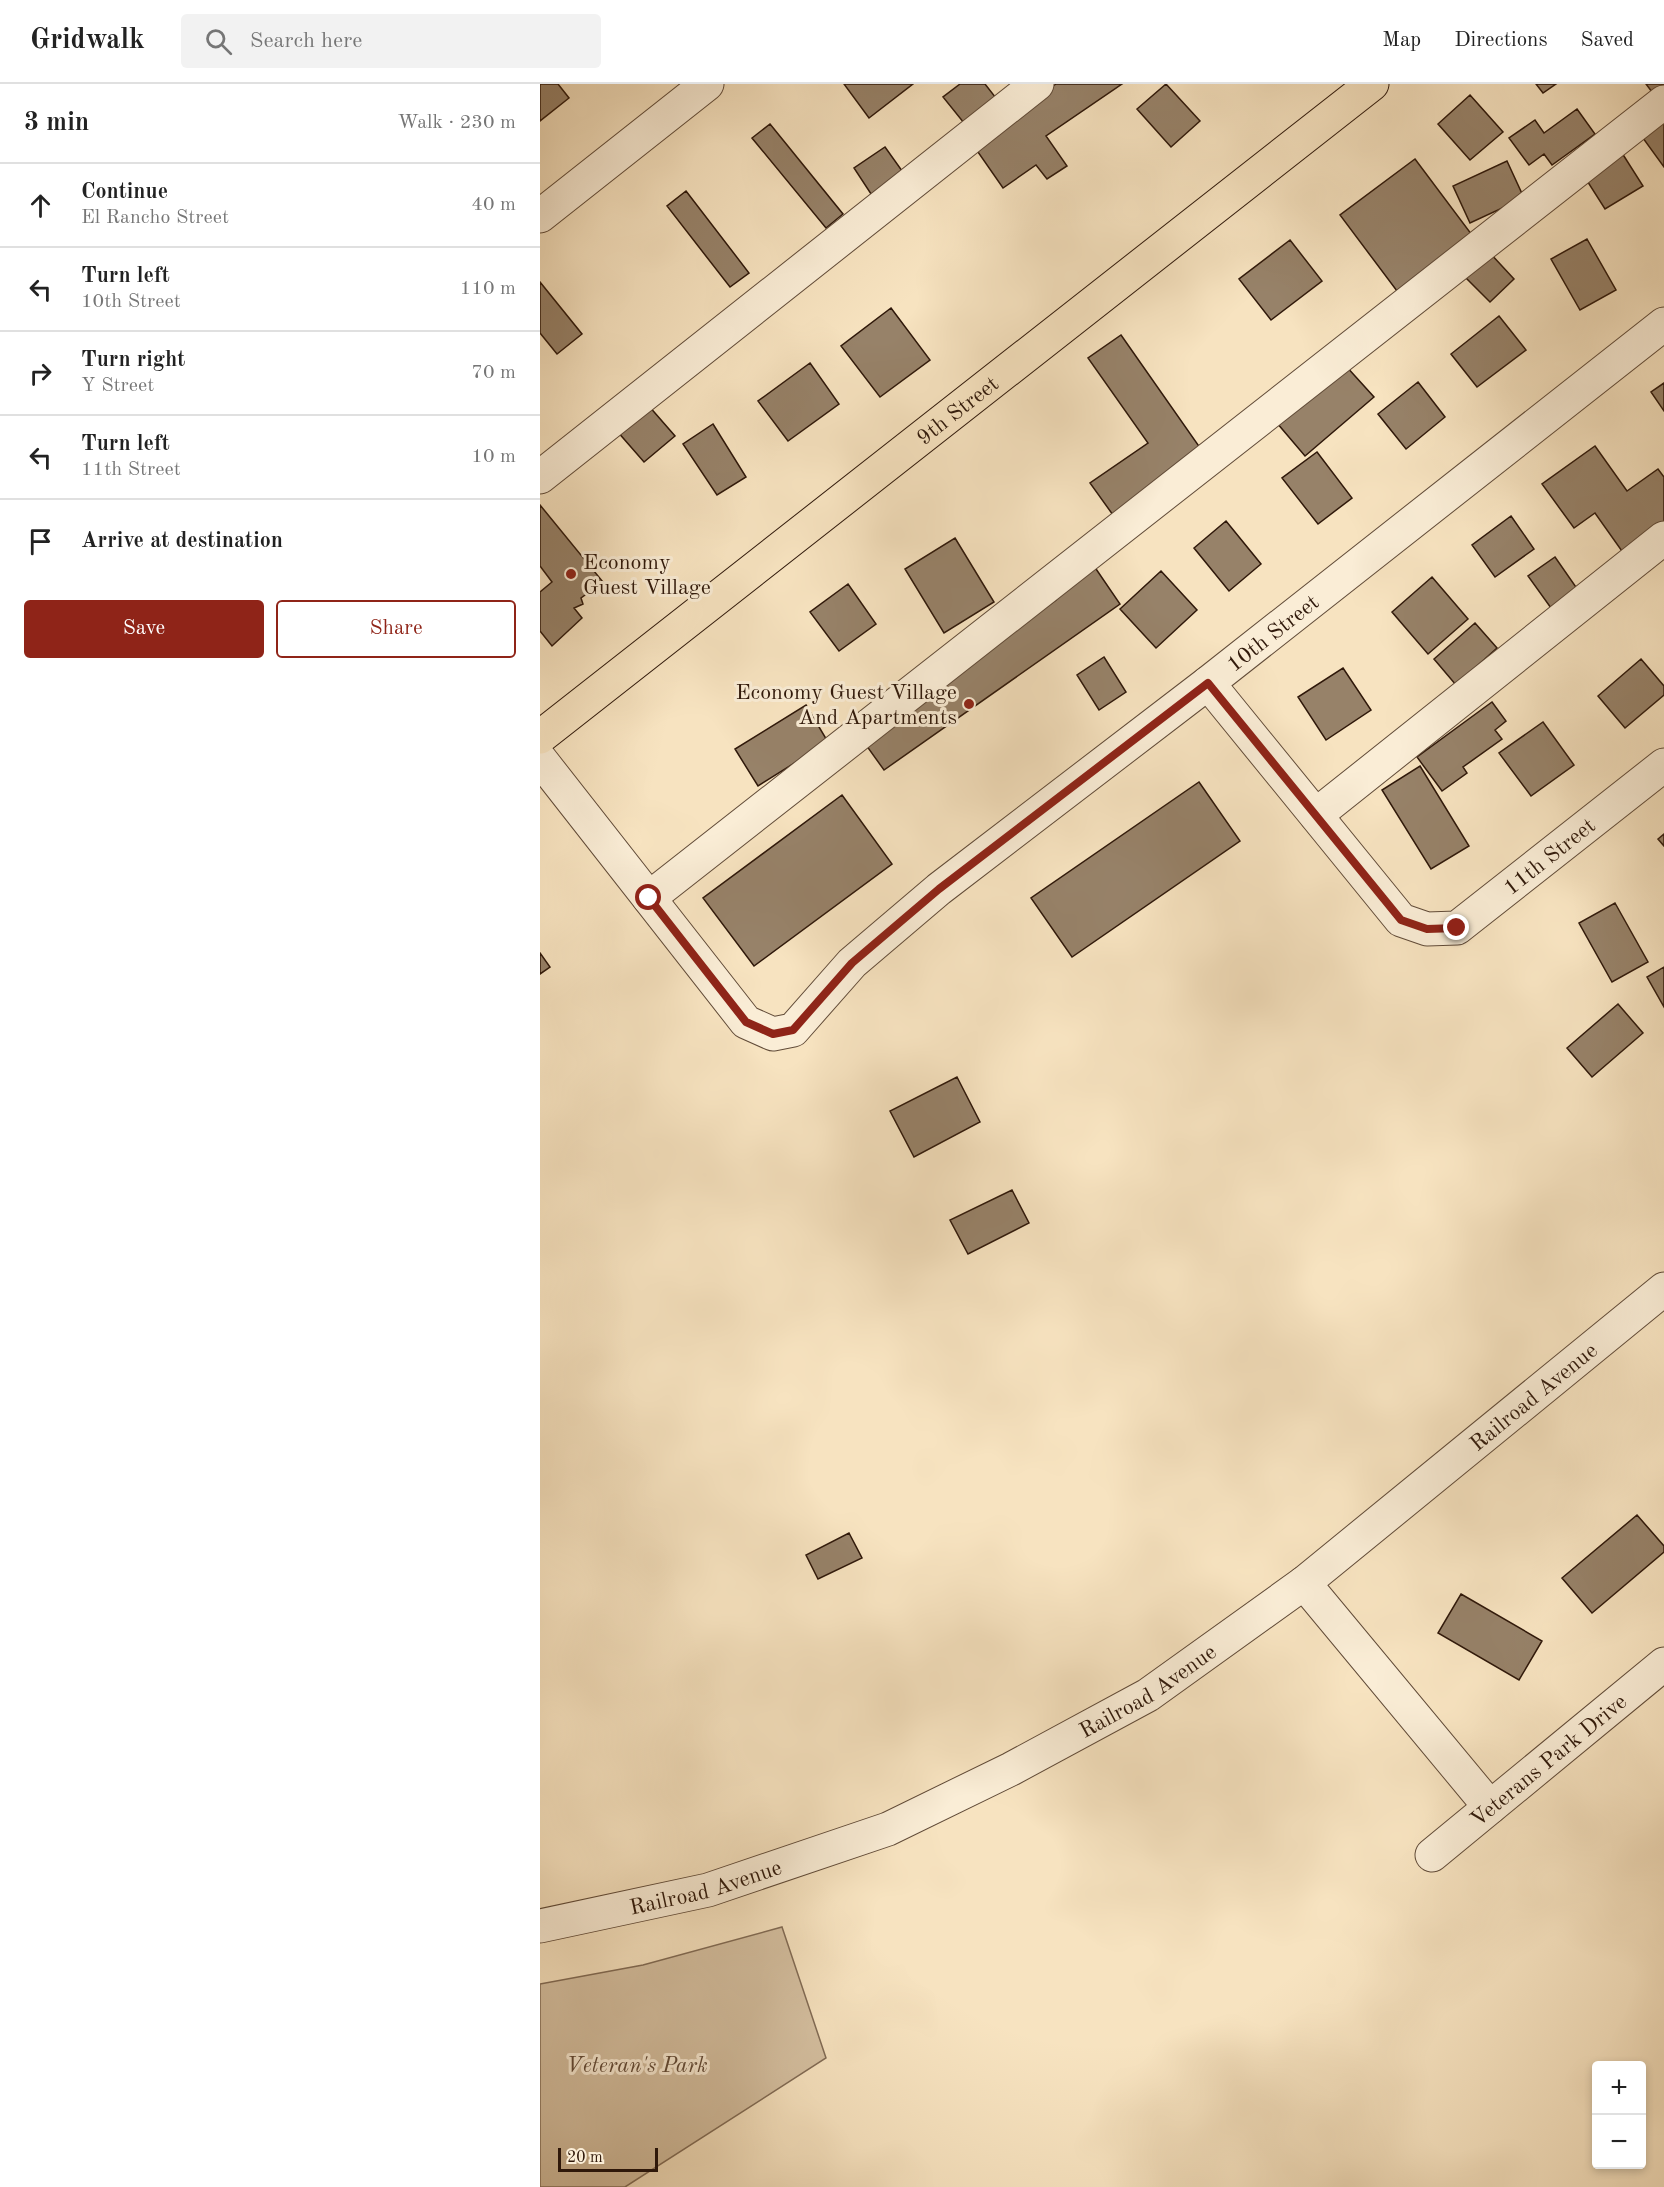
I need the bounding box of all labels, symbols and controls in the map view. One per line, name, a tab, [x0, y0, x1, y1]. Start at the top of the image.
search box	[181, 14, 601, 68]
icon: search	[202, 25, 235, 58]
text: Gridwalk	[30, 27, 145, 55]
text: Search here	[250, 30, 362, 52]
text: Map	[1382, 30, 1421, 51]
text: Directions	[1454, 30, 1548, 51]
text: Saved	[1581, 30, 1634, 51]
text: 3 min	[24, 110, 89, 136]
text: Walk · 230 m	[397, 113, 516, 133]
text: Continue	[81, 181, 168, 203]
icon: ahead	[24, 189, 57, 222]
text: 40 m	[471, 195, 516, 215]
text: El Rancho Street	[81, 208, 229, 228]
text: Turn left	[81, 265, 170, 287]
icon: left	[24, 273, 57, 306]
text: 110 m	[460, 279, 516, 299]
text: 10th Street	[81, 292, 181, 312]
text: Turn right	[81, 349, 185, 371]
icon: right	[24, 357, 57, 390]
text: 70 m	[471, 363, 516, 383]
street label: 9th Street	[913, 373, 1003, 450]
text: Y Street	[81, 376, 154, 396]
text: Turn left	[81, 433, 170, 455]
icon: left	[24, 441, 57, 474]
text: 10 m	[471, 447, 516, 467]
text: 11th Street	[81, 460, 181, 480]
icon: arrive	[24, 525, 57, 558]
text: Arrive at destination	[81, 530, 283, 552]
place label: Economy Guest Village	[583, 552, 711, 599]
marker: Economy Guest Village	[564, 567, 578, 581]
street label: 10th Street	[1224, 591, 1323, 677]
button: Save	[24, 600, 264, 658]
button: Share	[276, 600, 516, 658]
place label: Economy Guest Village And Apartments	[735, 682, 957, 729]
marker: Economy Guest Village And Apartments	[962, 697, 976, 711]
street label: 11th Street	[1500, 815, 1600, 900]
route start	[635, 884, 661, 910]
route end	[1443, 914, 1469, 940]
street label: Railroad Avenue	[1466, 1339, 1602, 1456]
street label: Railroad Avenue	[1076, 1641, 1221, 1743]
street label: Veterans Park Drive	[1467, 1691, 1631, 1832]
street label: Railroad Avenue	[628, 1857, 785, 1920]
park label: Veteran's Park	[566, 2055, 708, 2077]
map controls	[1592, 2061, 1646, 2169]
button: +	[1592, 2061, 1646, 2115]
button: −	[1592, 2115, 1646, 2169]
scale bar	[558, 2145, 658, 2172]
text: 20 m	[567, 2150, 603, 2166]

